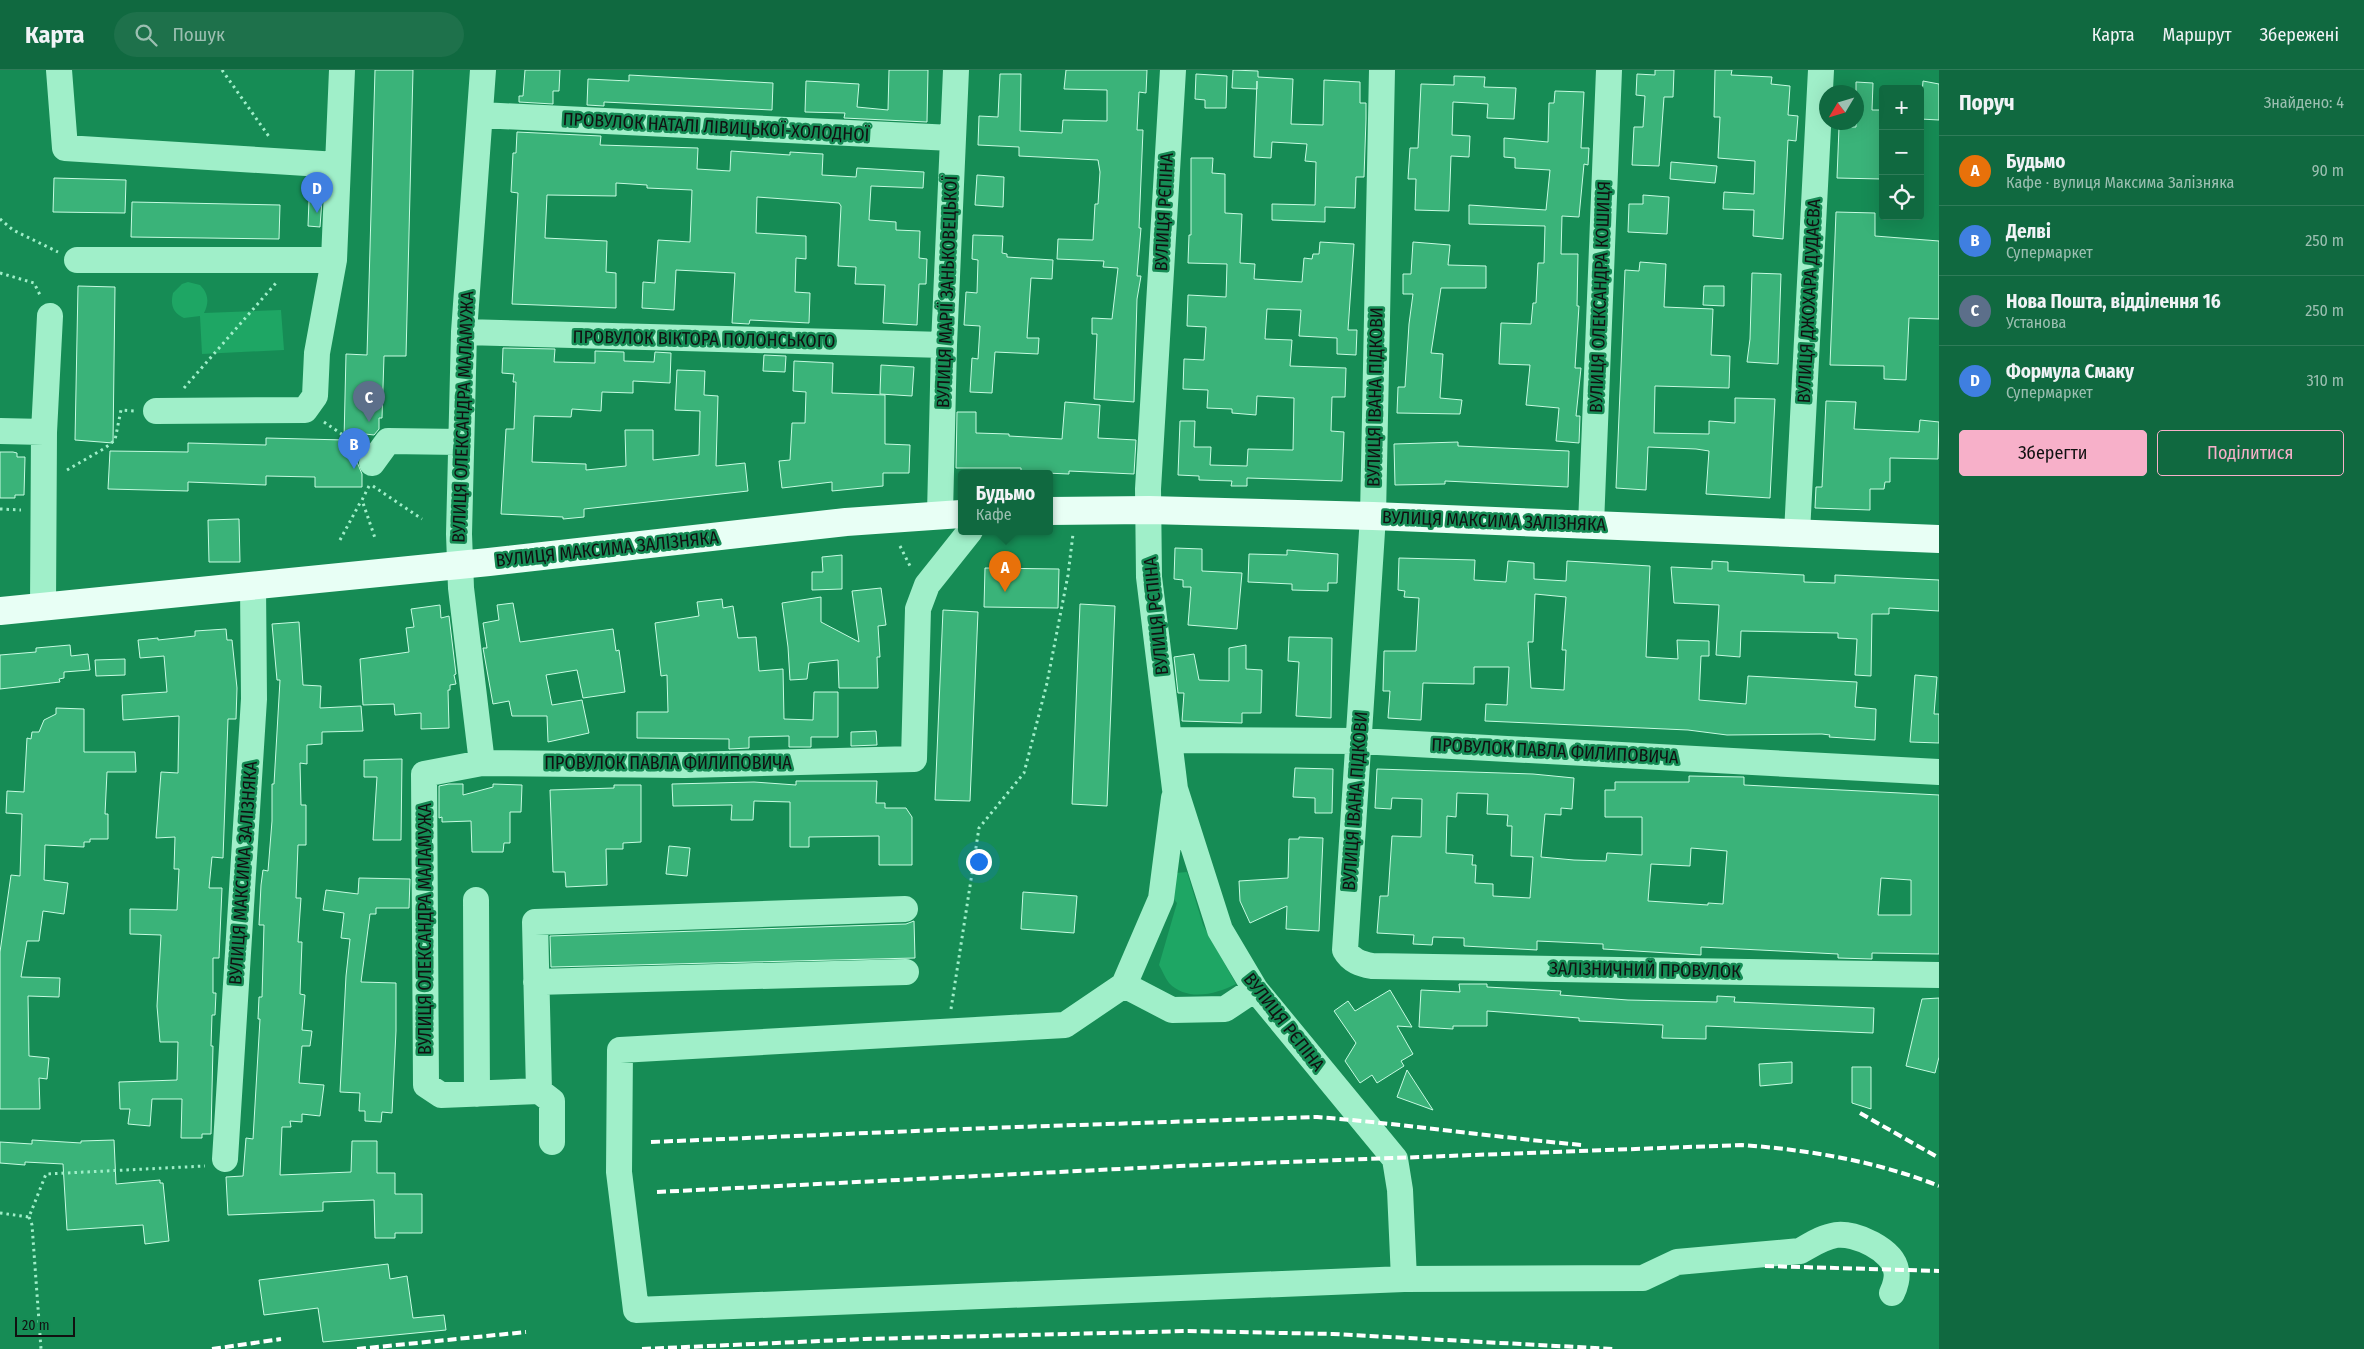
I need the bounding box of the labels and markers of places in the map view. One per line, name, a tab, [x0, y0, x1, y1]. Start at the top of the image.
pin: D	[301, 172, 333, 213]
pin: C	[353, 381, 385, 422]
pin: B	[338, 428, 370, 469]
pin: A	[989, 551, 1021, 592]

